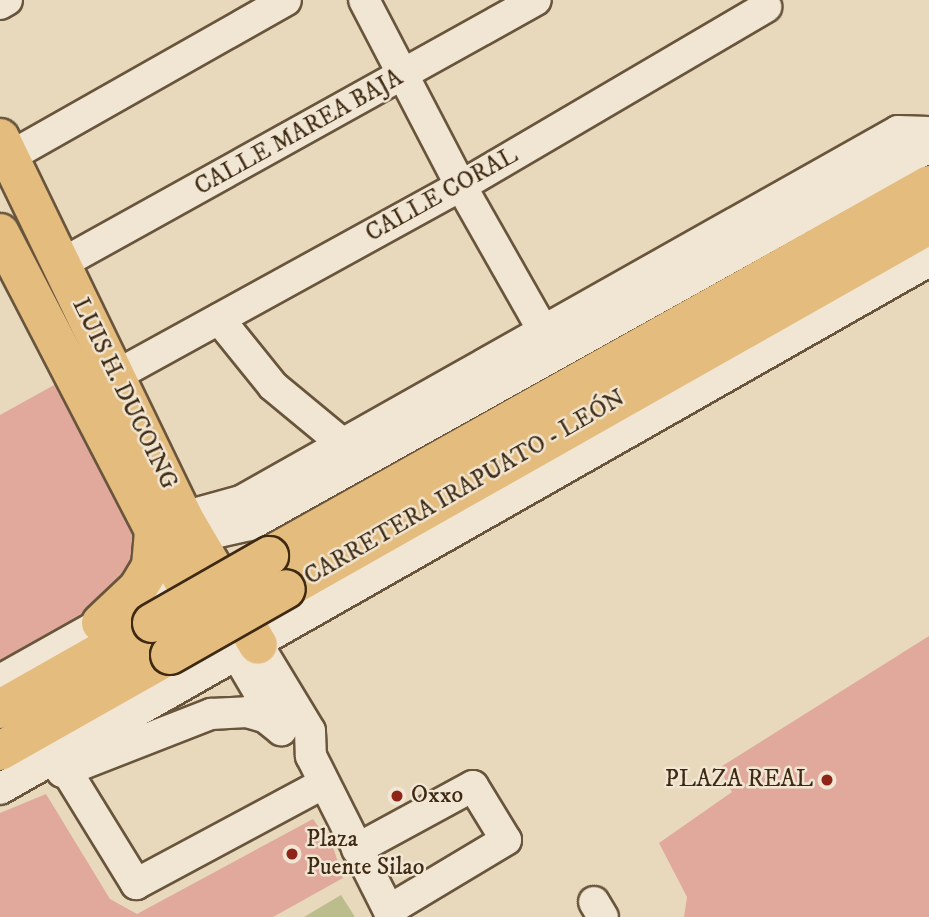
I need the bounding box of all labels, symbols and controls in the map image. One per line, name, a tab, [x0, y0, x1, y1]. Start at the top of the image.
street label: CALLE MAREA BAJA	[190, 64, 408, 202]
street label: CALLE CORAL	[361, 141, 523, 249]
street label: LUIS H. DUCOING	[65, 294, 183, 494]
street label: CARRETERA IRAPUATO - LEÓN	[300, 384, 630, 592]
place label: PLAZA REAL	[665, 766, 813, 794]
marker: PLAZA REAL	[819, 772, 835, 788]
place label: Oxxo	[411, 782, 463, 810]
marker: Oxxo	[389, 788, 405, 804]
place label: Plaza Puente Silao	[306, 826, 424, 882]
marker: Plaza Puente Silao	[284, 846, 300, 862]

